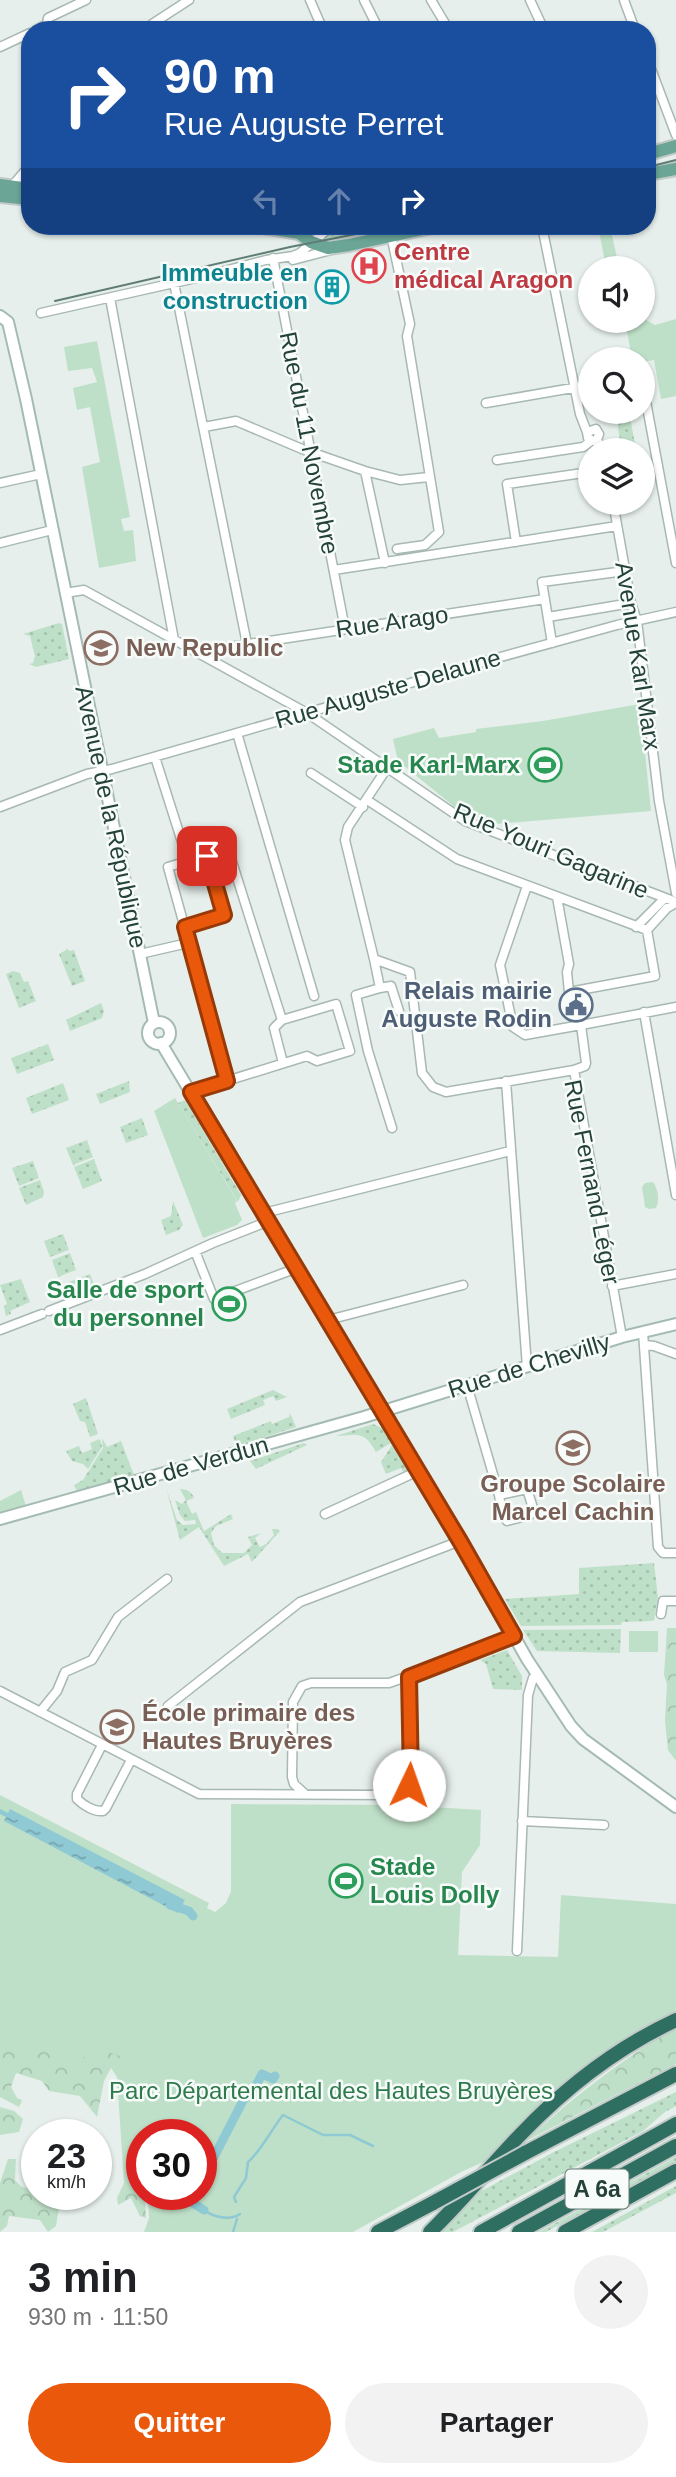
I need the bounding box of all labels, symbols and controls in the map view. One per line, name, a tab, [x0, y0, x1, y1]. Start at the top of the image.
icon: right	[49, 49, 140, 140]
text: 90 m	[164, 49, 276, 103]
text: Rue Auguste Perret	[164, 106, 443, 142]
icon: left	[247, 182, 285, 220]
icon: ahead	[320, 182, 358, 220]
icon: right	[393, 182, 431, 220]
place label: Centre médical Aragon	[394, 238, 573, 293]
hospital icon: Centre médical Aragon	[350, 247, 388, 285]
map controls	[578, 256, 655, 515]
button: sound	[578, 256, 655, 333]
place label: Immeuble en construction	[161, 259, 308, 314]
building icon: Immeuble en construction	[313, 268, 351, 306]
street label: Rue du 11 Novembre	[275, 329, 344, 557]
button: search	[578, 347, 655, 424]
button: layers	[578, 438, 655, 515]
street label: Avenue Karl Marx	[610, 560, 667, 752]
street label: Rue Arago	[334, 600, 450, 643]
school or university icon: New Republic	[82, 629, 120, 667]
place label: New Republic	[126, 634, 283, 661]
street label: Rue Auguste Delaune	[272, 643, 504, 734]
street label: Avenue de la République	[70, 683, 153, 951]
sports icon: Stade Karl-Marx	[526, 746, 564, 784]
place label: Stade Karl-Marx	[337, 751, 521, 778]
street label: Rue Youri Gagarine	[450, 797, 653, 904]
pin	[177, 826, 237, 886]
icon: arrive	[188, 837, 226, 875]
place label: Relais mairie Auguste Rodin	[381, 977, 552, 1032]
public building icon: Relais mairie Auguste Rodin	[557, 986, 595, 1024]
street label: Rue Fernand Léger	[559, 1077, 626, 1287]
place label: Salle de sport du personnel	[47, 1276, 204, 1331]
sports icon: Salle de sport du personnel	[210, 1285, 248, 1323]
street label: Rue de Chevilly	[445, 1328, 613, 1403]
school or university icon: Groupe Scolaire Marcel Cachin	[554, 1429, 592, 1467]
street label: Rue de Verdun	[110, 1430, 272, 1501]
place label: Groupe Scolaire Marcel Cachin	[480, 1470, 666, 1525]
place label: École primaire des Hautes Bruyères	[142, 1699, 355, 1754]
school or university icon: École primaire des Hautes Bruyères	[98, 1708, 136, 1746]
position arrow	[372, 1748, 446, 1822]
place label: Stade Louis Dolly	[370, 1853, 500, 1908]
sports icon: Stade Louis Dolly	[327, 1862, 365, 1900]
park label: Parc Départemental des Hautes Bruyères	[109, 2077, 553, 2104]
speed limit sign: 30	[126, 2119, 217, 2210]
text: 23	[47, 2136, 86, 2175]
road number: A 6a	[566, 2170, 628, 2208]
text: km/h	[47, 2172, 86, 2192]
text: 3 min	[28, 2254, 138, 2301]
button: close	[574, 2255, 648, 2329]
text: 930 m · 11:50	[28, 2304, 168, 2330]
button: Quitter	[28, 2383, 331, 2463]
button: Partager	[345, 2383, 648, 2463]

